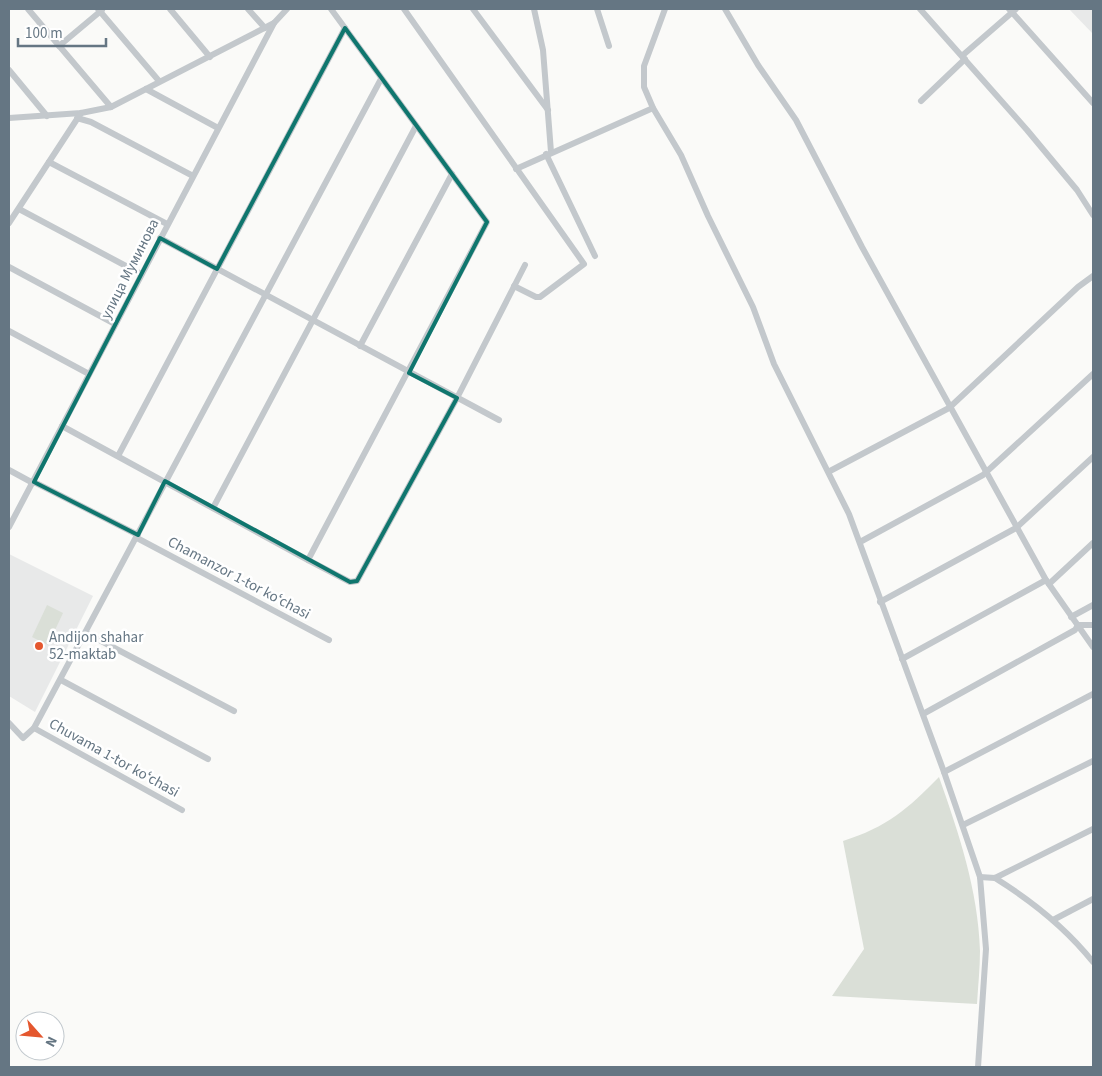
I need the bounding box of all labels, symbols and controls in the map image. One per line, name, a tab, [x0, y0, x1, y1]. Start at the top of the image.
scale bar	[18, 15, 105, 47]
text: 100 m	[25, 23, 63, 44]
street label: улица Муминова	[96, 215, 164, 323]
street label: Chamanzor 1-tor koʻchasi	[164, 531, 314, 625]
place label: Andijon shahar 52-maktab	[49, 627, 144, 665]
marker: Andijon shahar 52-maktab	[33, 640, 45, 652]
street label: Chuvama 1-tor koʻchasi	[45, 713, 183, 803]
north arrow	[15, 1011, 65, 1061]
text: N	[40, 1033, 62, 1050]

